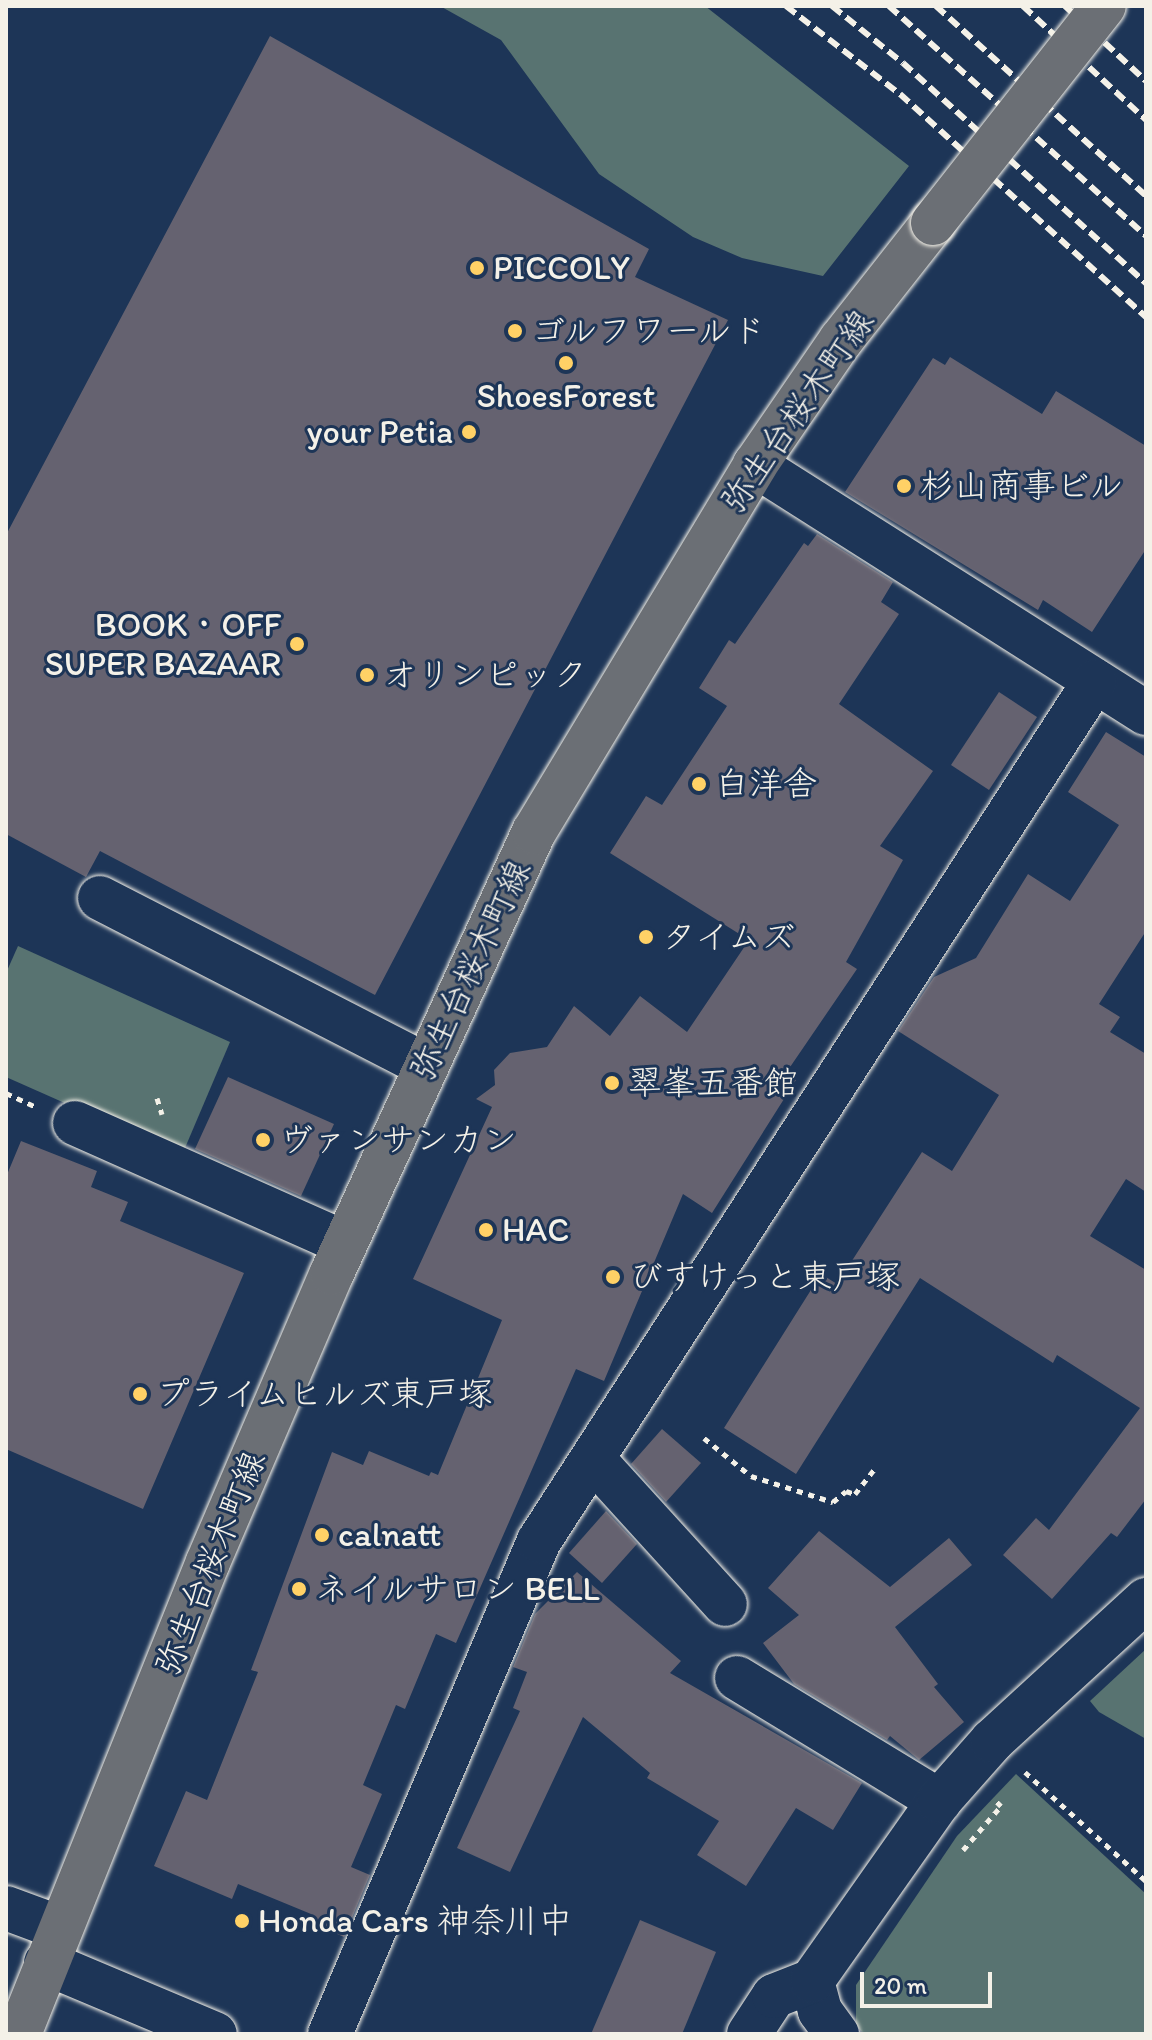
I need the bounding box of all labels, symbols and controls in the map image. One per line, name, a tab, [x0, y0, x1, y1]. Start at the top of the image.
place label: PICCOLY	[493, 248, 630, 288]
marker: PICCOLY	[468, 259, 486, 277]
street label: 弥生台桜木町線	[712, 302, 882, 520]
place label: ゴルフワールド	[531, 311, 769, 351]
marker: ゴルフワールド	[506, 322, 524, 340]
marker: ShoesForest	[557, 354, 575, 372]
place label: ShoesForest	[477, 376, 655, 416]
place label: your Petia	[307, 412, 453, 452]
marker: your Petia	[460, 423, 478, 441]
place label: 杉山商事ビル	[920, 466, 1124, 506]
marker: 杉山商事ビル	[895, 477, 913, 495]
place label: BOOK・OFF SUPER BAZAAR	[45, 604, 281, 684]
marker: BOOK・OFF SUPER BAZAAR	[288, 635, 306, 653]
place label: オリンピック	[383, 655, 587, 695]
marker: オリンピック	[358, 666, 376, 684]
place label: 白洋舎	[715, 764, 817, 804]
marker: 白洋舎	[690, 775, 708, 793]
street label: 弥生台桜木町線	[401, 854, 539, 1086]
place label: タイムズ	[662, 917, 798, 957]
marker: タイムズ	[637, 928, 655, 946]
place label: 翠峯五番館	[628, 1063, 798, 1103]
marker: 翠峯五番館	[603, 1074, 621, 1092]
place label: ヴァンサンカン	[279, 1120, 517, 1160]
marker: ヴァンサンカン	[254, 1131, 272, 1149]
place label: HAC	[502, 1210, 569, 1250]
marker: HAC	[477, 1221, 495, 1239]
place label: びすけっと東戸塚	[629, 1257, 901, 1297]
marker: びすけっと東戸塚	[604, 1268, 622, 1286]
place label: プライムヒルズ東戸塚	[156, 1374, 496, 1414]
marker: プライムヒルズ東戸塚	[131, 1385, 149, 1403]
street label: 弥生台桜木町線	[147, 1445, 273, 1681]
place label: calnatt	[338, 1515, 441, 1555]
marker: calnatt	[313, 1526, 331, 1544]
place label: ネイルサロン BELL	[315, 1569, 602, 1609]
marker: ネイルサロン BELL	[290, 1580, 308, 1598]
place label: Honda Cars 神奈川中	[258, 1901, 573, 1941]
marker: Honda Cars 神奈川中	[233, 1912, 251, 1930]
scale bar	[864, 1956, 996, 2006]
text: 20 m	[874, 1971, 927, 2000]

